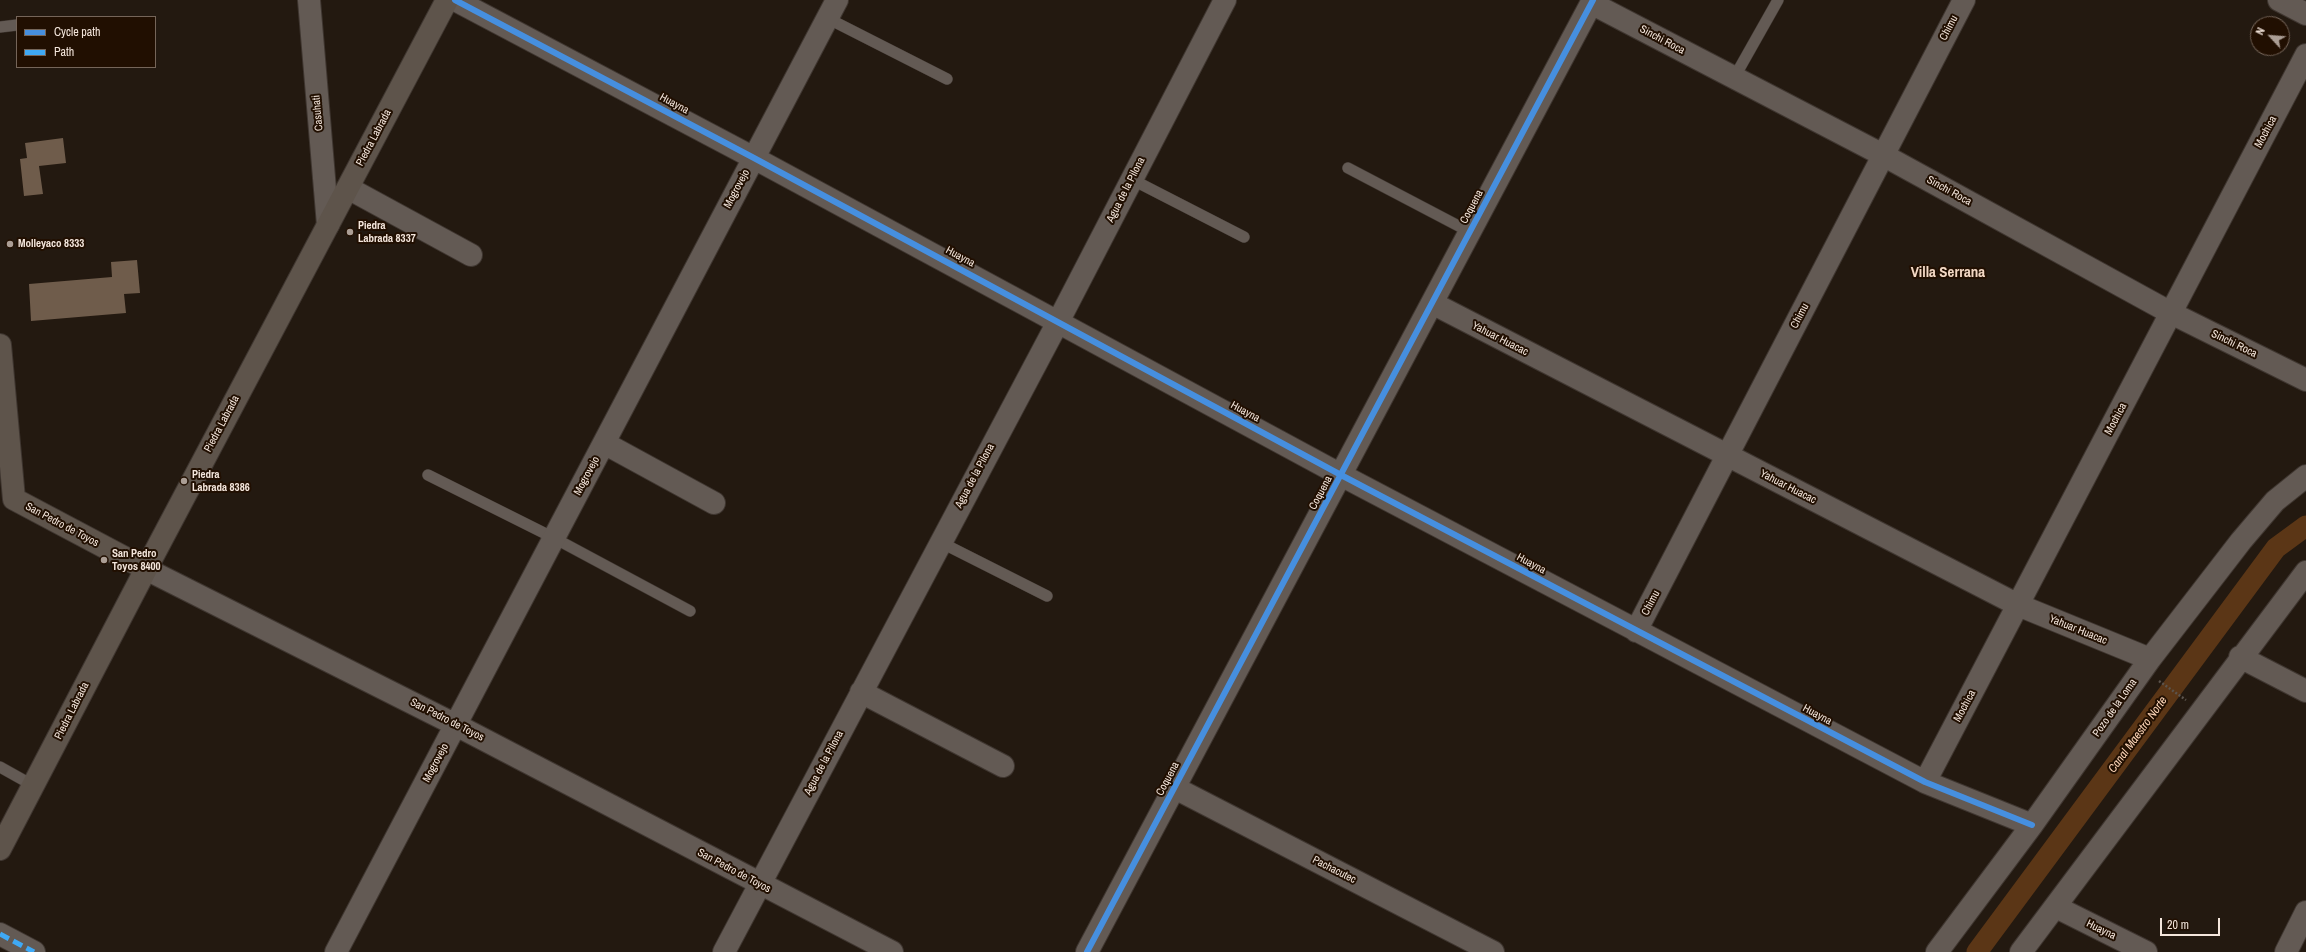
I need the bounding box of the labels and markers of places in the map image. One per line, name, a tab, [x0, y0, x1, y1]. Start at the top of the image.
place label: Piedra Labrada 8337	[358, 219, 416, 245]
marker: Piedra Labrada 8337	[345, 227, 355, 237]
place label: Molleyaco 8333	[18, 237, 84, 251]
marker: Molleyaco 8333	[5, 239, 15, 249]
place label: Piedra Labrada 8386	[192, 468, 250, 494]
marker: Piedra Labrada 8386	[179, 476, 189, 486]
place label: San Pedro Toyos 8400	[112, 547, 160, 573]
marker: San Pedro Toyos 8400	[99, 555, 109, 565]

